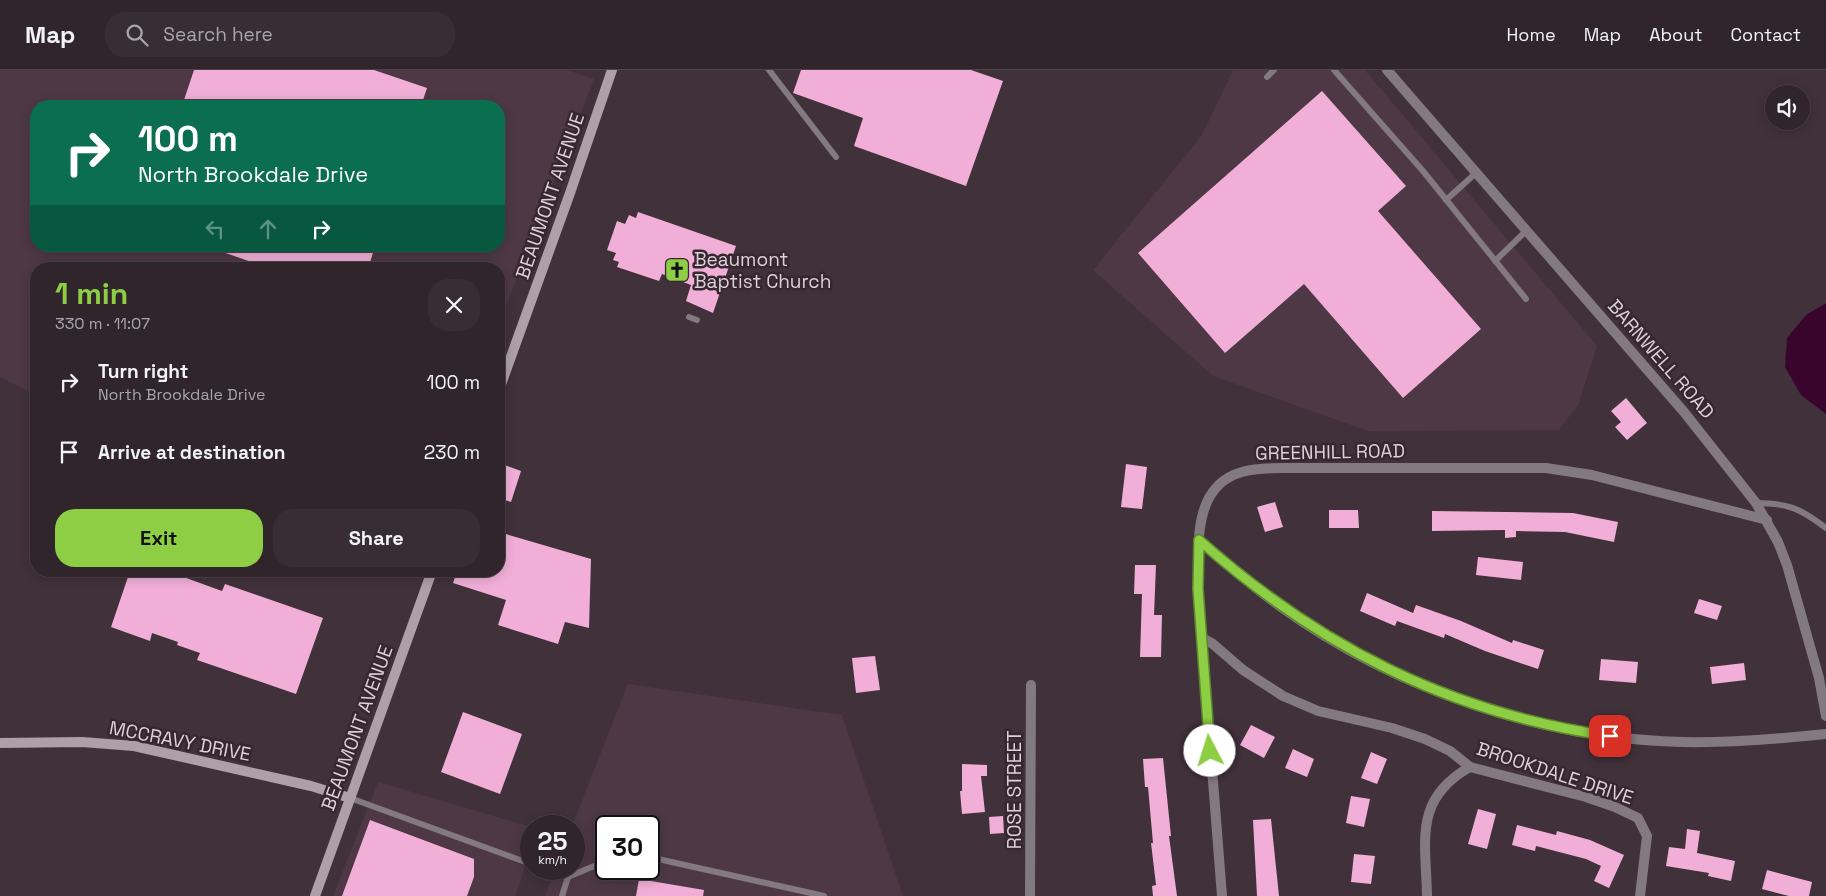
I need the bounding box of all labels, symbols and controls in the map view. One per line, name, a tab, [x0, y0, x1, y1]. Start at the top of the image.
search box	[105, 12, 455, 57]
text: Map	[25, 19, 75, 50]
icon: search	[123, 21, 151, 49]
text: Search here	[163, 22, 273, 47]
text: Home	[1507, 23, 1556, 46]
text: Map	[1584, 23, 1621, 46]
text: About	[1649, 23, 1703, 46]
text: Contact	[1731, 23, 1801, 46]
map controls	[1765, 85, 1810, 130]
button: sound	[1765, 85, 1810, 130]
street label: BEAUMONT AVENUE	[510, 110, 590, 282]
text: 100 m	[138, 117, 238, 161]
icon: right	[55, 120, 120, 185]
text: North Brookdale Drive	[138, 160, 368, 188]
icon: left	[201, 215, 229, 243]
icon: ahead	[254, 215, 282, 243]
icon: right	[307, 215, 335, 243]
place label: Beaumont Baptist Church	[694, 247, 831, 294]
church icon: Beaumont Baptist Church	[664, 257, 690, 283]
text: 1 min	[55, 274, 128, 313]
button: close	[428, 279, 480, 331]
street label: BARNWELL ROAD	[1602, 294, 1720, 424]
text: 330 m · 11:07	[55, 313, 150, 334]
text: Turn right	[98, 359, 188, 384]
icon: right	[55, 368, 83, 396]
text: 100 m	[426, 370, 480, 395]
text: North Brookdale Drive	[98, 384, 265, 405]
icon: arrive	[55, 438, 83, 466]
street label: GREENHILL ROAD	[1255, 438, 1405, 466]
text: Arrive at destination	[98, 440, 286, 465]
text: 230 m	[424, 440, 480, 465]
button: Exit	[55, 509, 263, 567]
button: Share	[273, 509, 480, 567]
street label: BEAUMONT AVENUE	[315, 642, 399, 814]
street label: MCCRAVY DRIVE	[107, 715, 253, 767]
pin	[1589, 715, 1631, 757]
icon: arrive	[1596, 722, 1624, 750]
position arrow	[1183, 724, 1235, 776]
street label: ROSE STREET	[1002, 731, 1027, 849]
street label: BROOKDALE DRIVE	[1473, 736, 1637, 810]
speed limit sign: 30	[595, 815, 660, 880]
text: 25	[538, 825, 567, 857]
text: km/h	[538, 852, 567, 868]

